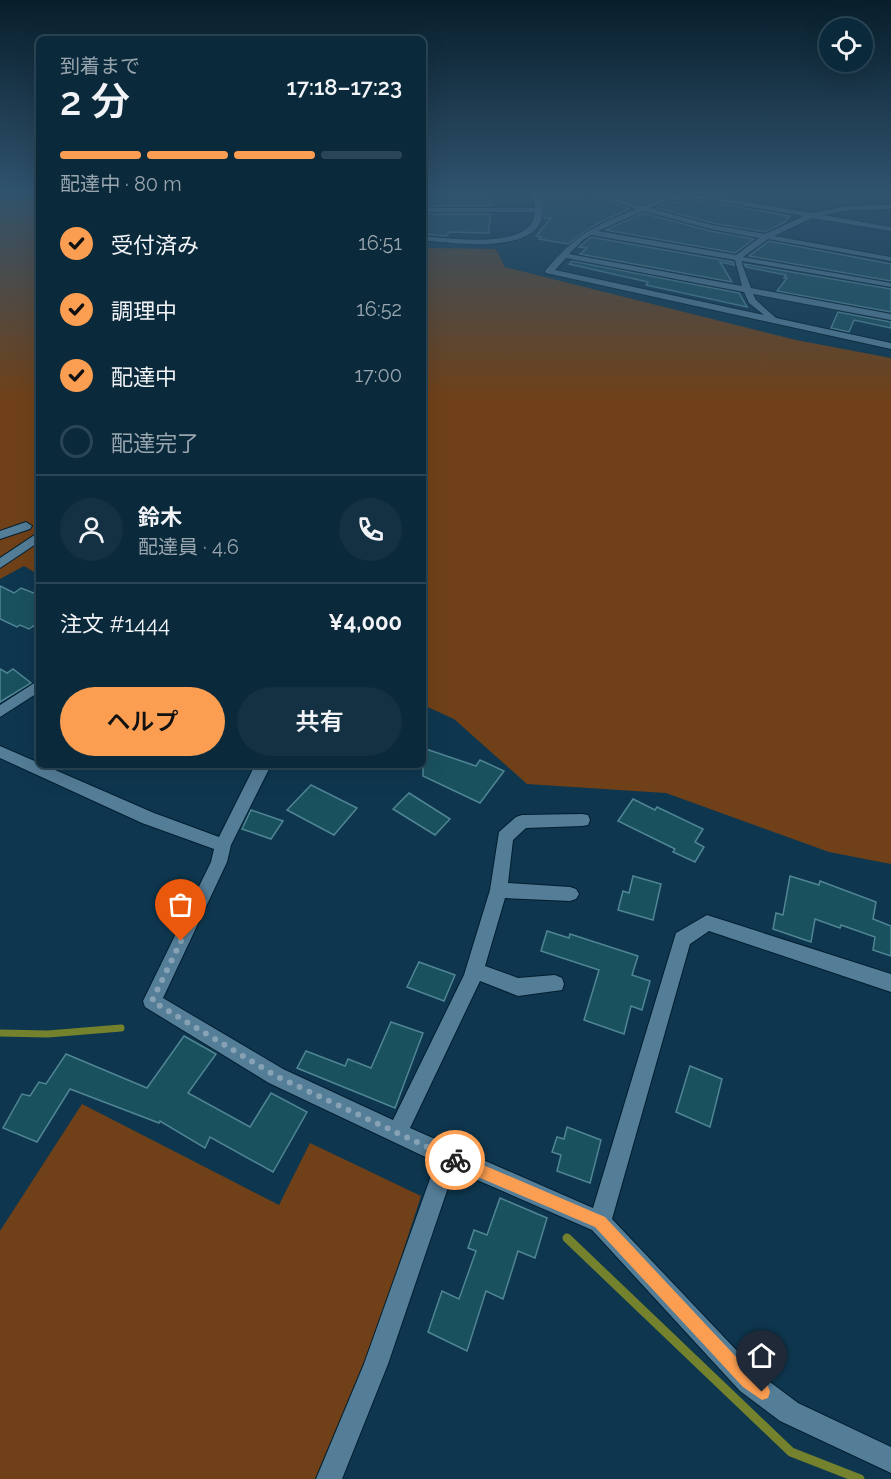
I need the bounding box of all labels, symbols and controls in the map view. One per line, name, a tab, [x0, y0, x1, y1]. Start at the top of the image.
map controls	[819, 18, 873, 72]
button: locate	[819, 18, 873, 72]
text: 到着まで	[60, 54, 140, 78]
text: 17:18–17:23	[287, 74, 402, 100]
text: 2 分	[60, 78, 130, 124]
text: 配達中 · 80 m	[60, 172, 182, 196]
icon: check	[60, 227, 93, 260]
text: 16:51	[358, 231, 402, 255]
text: 受付済み	[111, 232, 199, 258]
icon: check	[60, 293, 93, 326]
text: 16:52	[356, 297, 402, 321]
text: 調理中	[111, 298, 177, 324]
icon: check	[60, 359, 93, 392]
text: 17:00	[355, 363, 402, 387]
text: 配達中	[111, 364, 177, 390]
text: 配達完了	[111, 430, 199, 456]
button: person	[60, 498, 123, 561]
button: phone	[339, 498, 402, 561]
text: 鈴木	[138, 504, 182, 530]
text: 配達員 · 4.6	[138, 535, 239, 559]
text: ¥4,000	[328, 609, 402, 635]
text: 注文 #1444	[60, 611, 170, 637]
button: ヘルプ	[60, 687, 225, 756]
button: 共有	[237, 687, 402, 756]
pin	[155, 879, 206, 941]
icon: bag	[164, 888, 197, 921]
courier	[425, 1130, 485, 1190]
icon: bike	[439, 1144, 472, 1177]
pin	[736, 1330, 787, 1392]
icon: home	[745, 1339, 778, 1372]

